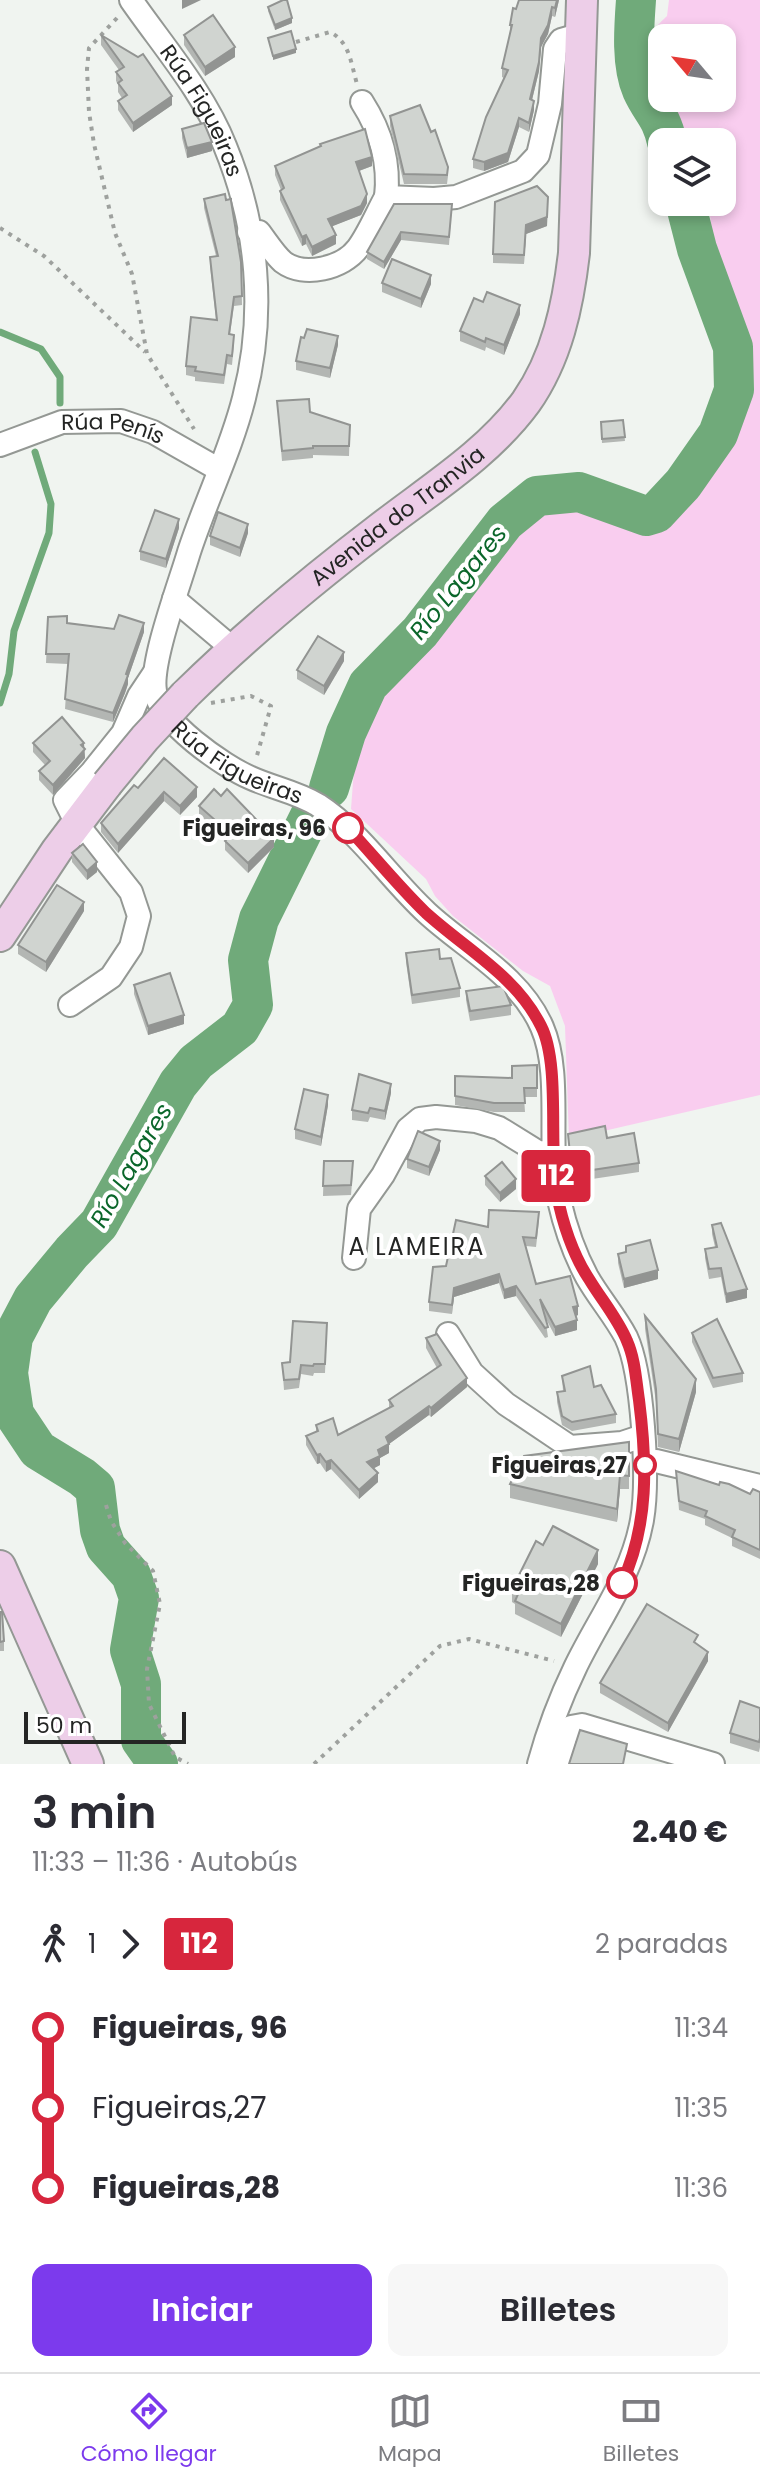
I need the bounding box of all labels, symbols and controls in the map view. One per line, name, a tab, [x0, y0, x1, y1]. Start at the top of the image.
north arrow	[648, 24, 736, 112]
map controls	[648, 24, 736, 216]
street label: Rúa Figueiras	[153, 38, 251, 181]
button: layers	[648, 128, 736, 216]
street label: Rúa Penís	[61, 405, 171, 451]
street label: Avenida do Tranvia	[303, 439, 491, 593]
water label: Río Lagares	[402, 518, 514, 646]
street label: Rúa Figueiras	[165, 713, 308, 811]
place label: Figueiras, 96	[183, 813, 326, 844]
marker: Figueiras, 96	[333, 813, 363, 843]
water label: Río Lagares	[82, 1097, 180, 1233]
line badge: 112	[510, 1150, 602, 1202]
text: 112	[537, 1156, 575, 1195]
district label: A LAMEIRA	[349, 1230, 485, 1263]
place label: Figueiras,27	[491, 1450, 627, 1481]
marker: Figueiras,27	[634, 1454, 656, 1476]
place label: Figueiras,28	[462, 1568, 600, 1599]
marker: Figueiras,28	[607, 1568, 637, 1598]
scale bar	[24, 1708, 186, 1744]
text: 50 m	[36, 1710, 92, 1741]
text: 3 min	[32, 1782, 156, 1843]
text: 2.40 €	[632, 1810, 728, 1853]
text: 11:33 – 11:36 · Autobús	[32, 1844, 298, 1880]
icon: walk	[32, 1922, 76, 1966]
icon: forward	[108, 1922, 152, 1966]
text: 112	[180, 1924, 217, 1963]
text: 1	[88, 1926, 96, 1962]
text: 2 paradas	[595, 1926, 728, 1962]
text: Figueiras, 96	[92, 2006, 288, 2049]
text: 11:34	[674, 2010, 728, 2046]
text: Figueiras,27	[92, 2086, 267, 2129]
text: 11:35	[674, 2090, 728, 2126]
text: Figueiras,28	[92, 2166, 280, 2209]
text: 11:36	[674, 2170, 728, 2206]
button: Iniciar	[32, 2264, 372, 2356]
button: Billetes	[388, 2264, 728, 2356]
tab: Cómo llegar	[81, 2389, 217, 2470]
tab: Mapa	[378, 2389, 442, 2470]
tab: Billetes	[603, 2389, 679, 2470]

